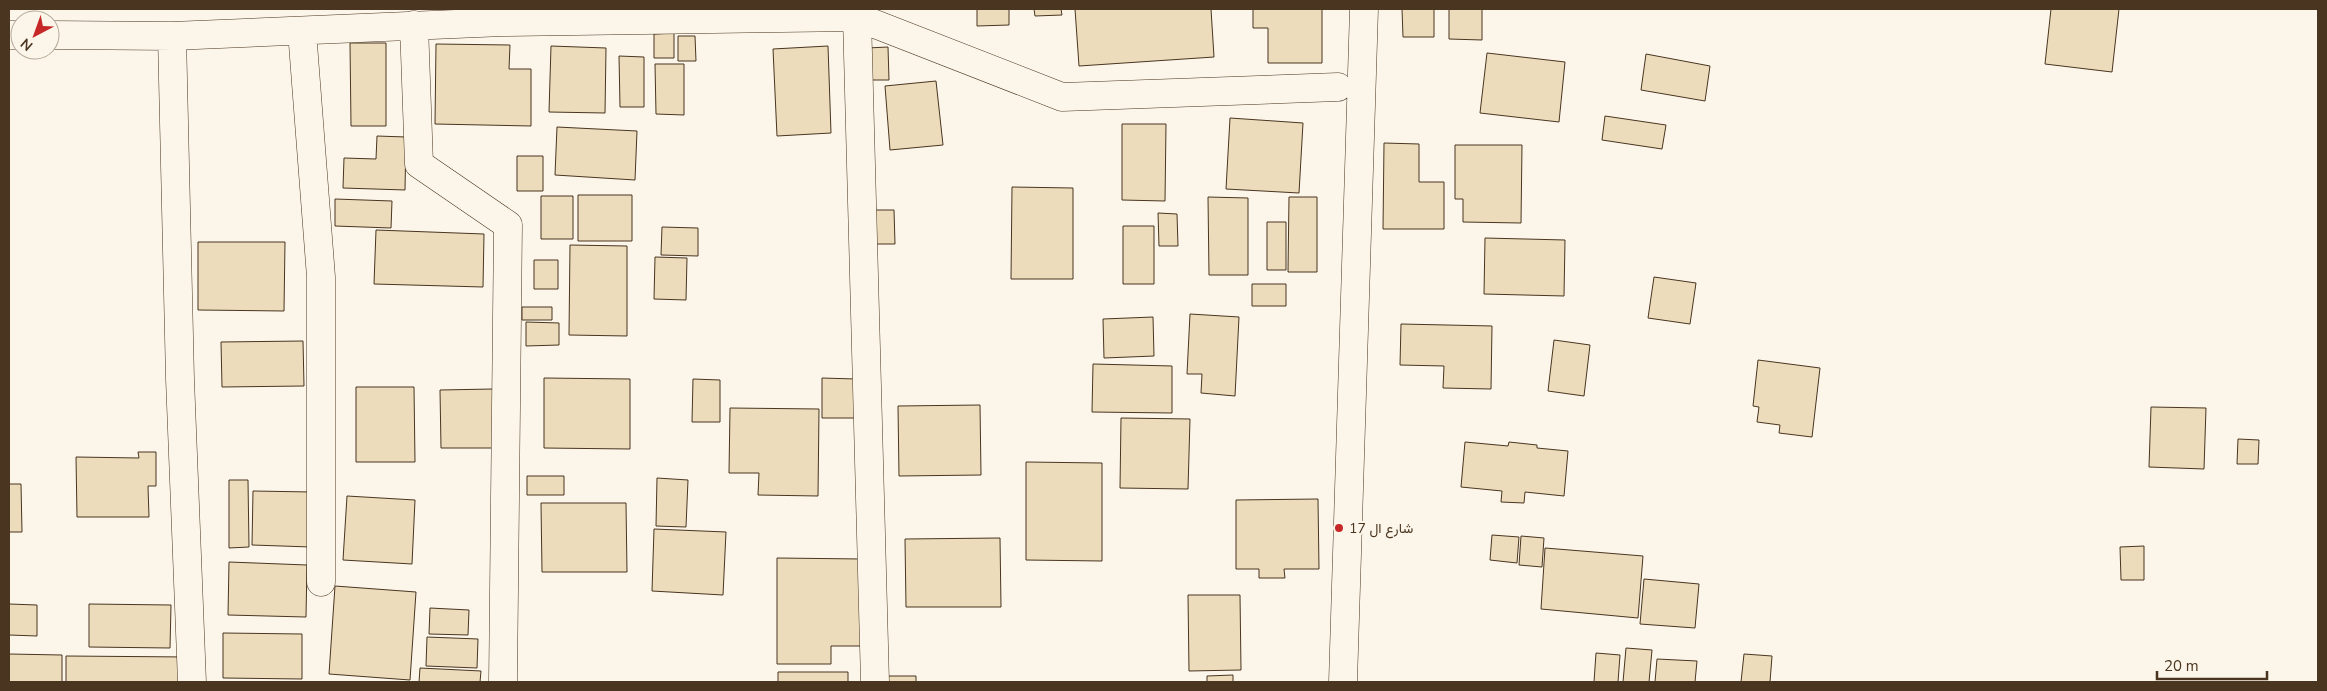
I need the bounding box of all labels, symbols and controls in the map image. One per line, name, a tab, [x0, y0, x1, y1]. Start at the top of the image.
north arrow	[10, 10, 60, 60]
text: N	[17, 34, 37, 55]
place label: شارع ال 17	[1349, 519, 1413, 539]
marker: شارع ال 17	[1333, 522, 1345, 534]
scale bar	[2157, 648, 2267, 680]
text: 20 m	[2164, 656, 2199, 676]

